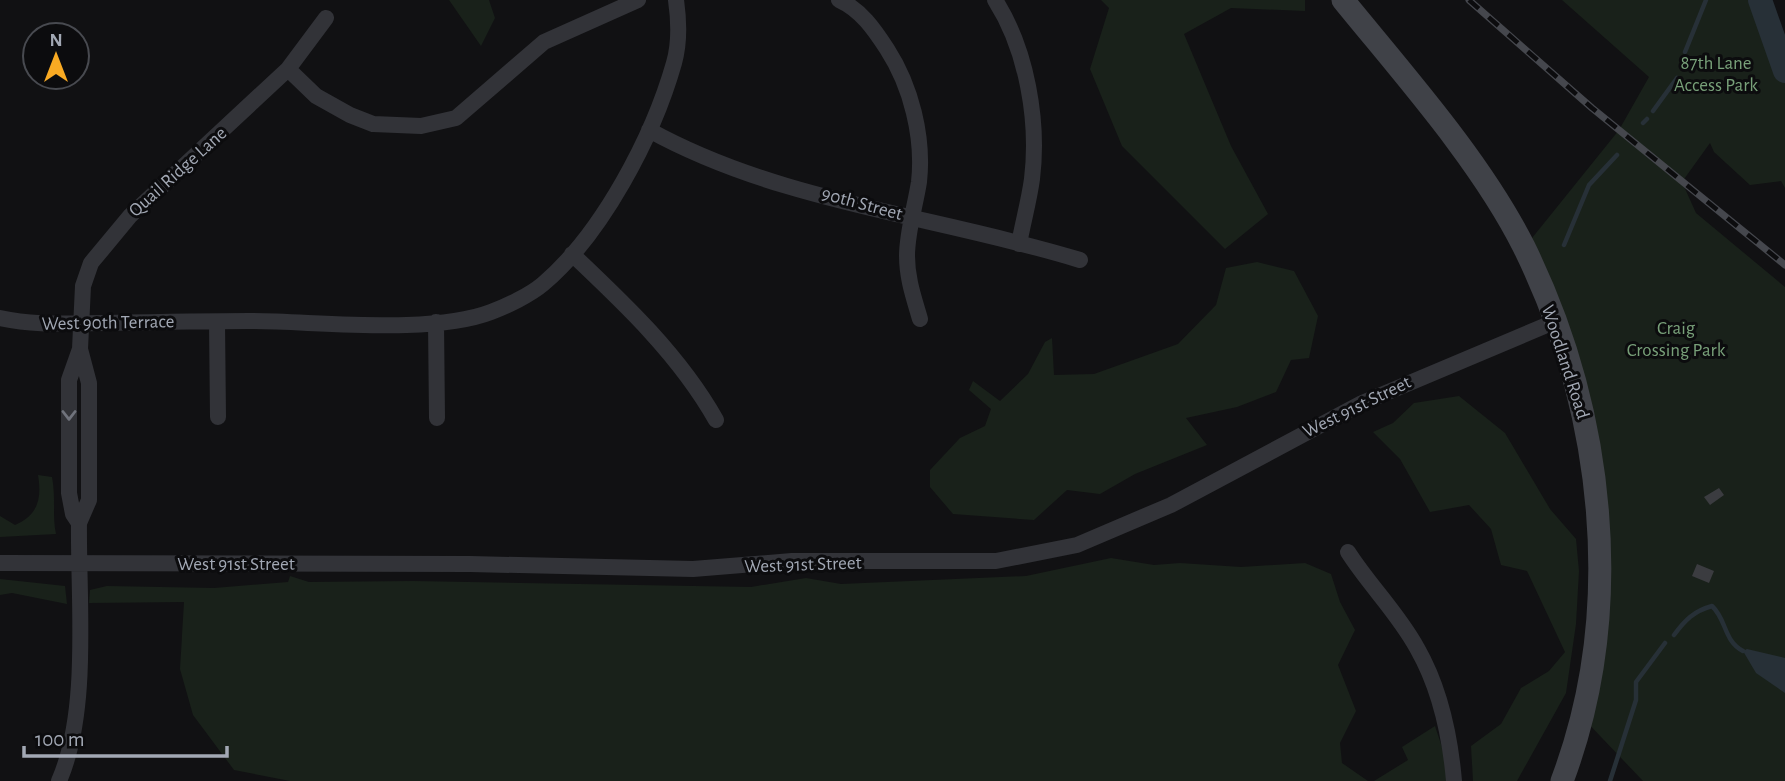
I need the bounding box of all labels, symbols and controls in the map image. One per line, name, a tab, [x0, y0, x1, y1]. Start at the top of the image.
north arrow	[21, 21, 91, 91]
text: N	[49, 31, 63, 50]
park label: 87th Lane Access Park	[1674, 54, 1758, 95]
street label: Quail Ridge Lane	[125, 123, 231, 221]
street label: 90th Street	[820, 184, 904, 224]
street label: Woodland Road	[1538, 303, 1592, 421]
street label: West 90th Terrace	[41, 312, 175, 334]
park label: Craig Crossing Park	[1627, 319, 1726, 360]
street label: West 91st Street	[1300, 373, 1414, 441]
one-way arrow	[61, 411, 77, 421]
street label: West 91st Street	[744, 553, 862, 577]
street label: West 91st Street	[177, 555, 295, 574]
scale bar	[24, 714, 228, 758]
text: 100 m	[35, 729, 85, 750]

